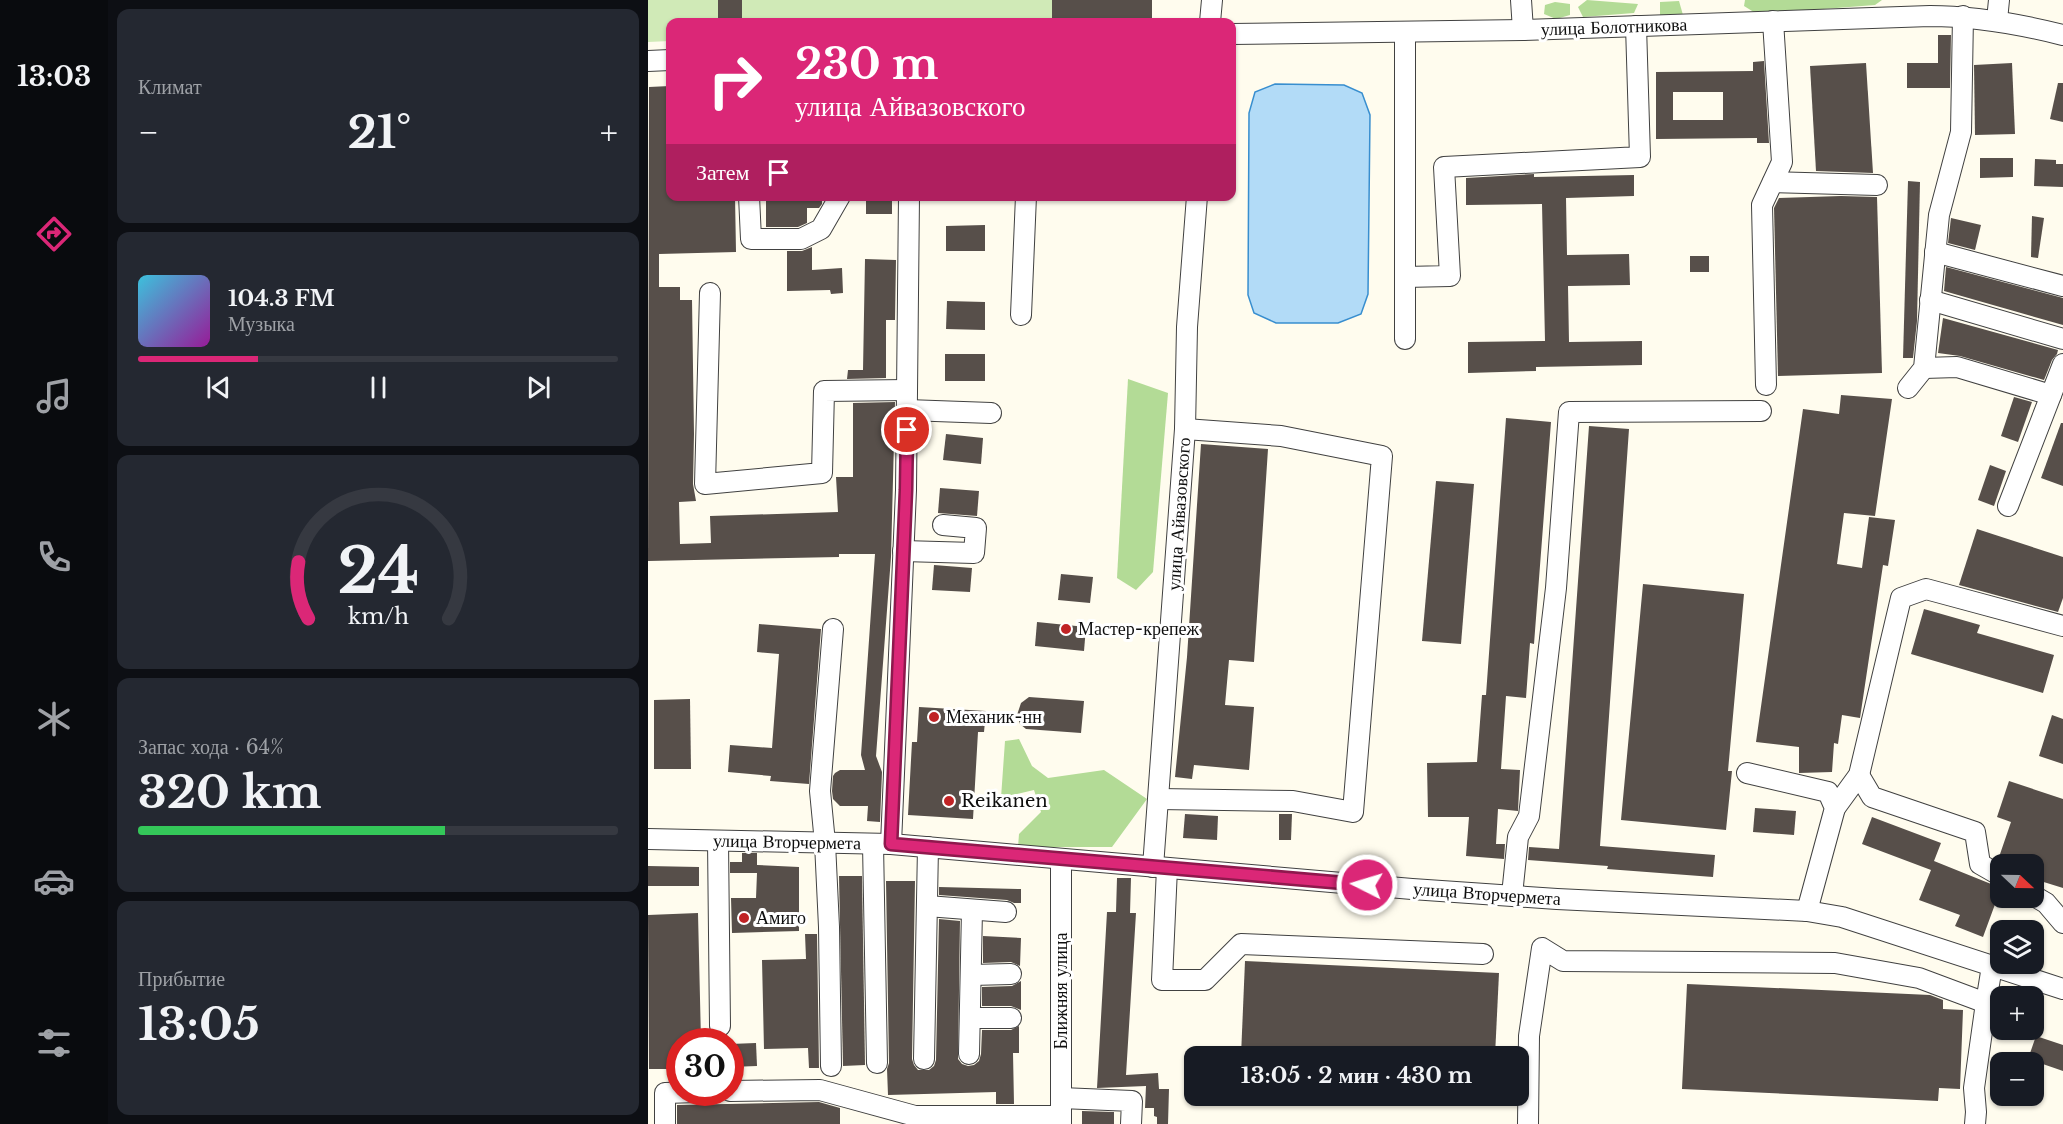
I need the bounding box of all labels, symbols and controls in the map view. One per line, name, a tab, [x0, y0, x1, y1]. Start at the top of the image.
street label: улица Болотникова	[1540, 13, 1688, 41]
text: 230 m	[795, 38, 938, 90]
icon: right	[696, 42, 774, 120]
text: 13:03	[17, 60, 91, 93]
text: Климат	[138, 75, 202, 99]
text: улица Айвазовского	[795, 90, 1025, 123]
text: 21°	[347, 104, 411, 160]
text: −	[138, 112, 159, 153]
text: +	[600, 112, 618, 153]
icon: arrive	[762, 156, 795, 189]
text: Затем	[696, 159, 750, 186]
icon: directions	[33, 213, 75, 255]
text: 104.3 FM	[228, 285, 335, 312]
text: Музыка	[228, 312, 295, 336]
icon: previous	[202, 371, 235, 404]
icon: pause	[362, 371, 395, 404]
icon: next	[522, 371, 555, 404]
icon: music	[33, 375, 75, 417]
pin	[881, 404, 932, 455]
icon: arrive	[890, 413, 923, 446]
street label: улица Айвазовского	[1163, 437, 1195, 591]
text: 24	[337, 532, 419, 610]
icon: phone	[33, 536, 75, 578]
text: km/h	[348, 603, 409, 630]
place label: Мастер-крепеж	[1078, 618, 1200, 640]
marker: Мастер-крепеж	[1059, 622, 1073, 636]
icon: climate	[33, 698, 75, 740]
place label: Механик-нн	[946, 706, 1042, 728]
marker: Механик-нн	[927, 710, 941, 724]
text: Запас хода · 64%	[138, 735, 284, 759]
text: 320 km	[138, 764, 322, 820]
place label: Reikanen	[961, 790, 1048, 812]
marker: Reikanen	[942, 794, 956, 808]
street label: улица Вторчермета	[713, 830, 861, 854]
position arrow	[1335, 853, 1399, 917]
north arrow	[1990, 854, 2044, 908]
map controls	[1990, 854, 2044, 1106]
icon: car	[33, 860, 75, 902]
street label: улица Вторчермета	[1412, 878, 1562, 910]
place label: Амиго	[756, 907, 806, 929]
marker: Амиго	[737, 911, 751, 925]
button: layers	[1990, 920, 2044, 974]
street label: Ближняя улица	[1050, 933, 1072, 1049]
text: Прибытие	[138, 967, 225, 991]
button: +	[1990, 986, 2044, 1040]
text: 13:05	[138, 996, 260, 1052]
icon: filters	[33, 1022, 75, 1064]
speed limit sign: 30	[666, 1028, 744, 1106]
button: −	[1990, 1052, 2044, 1106]
text: 13:05 · 2 мин · 430 m	[1241, 1062, 1472, 1089]

